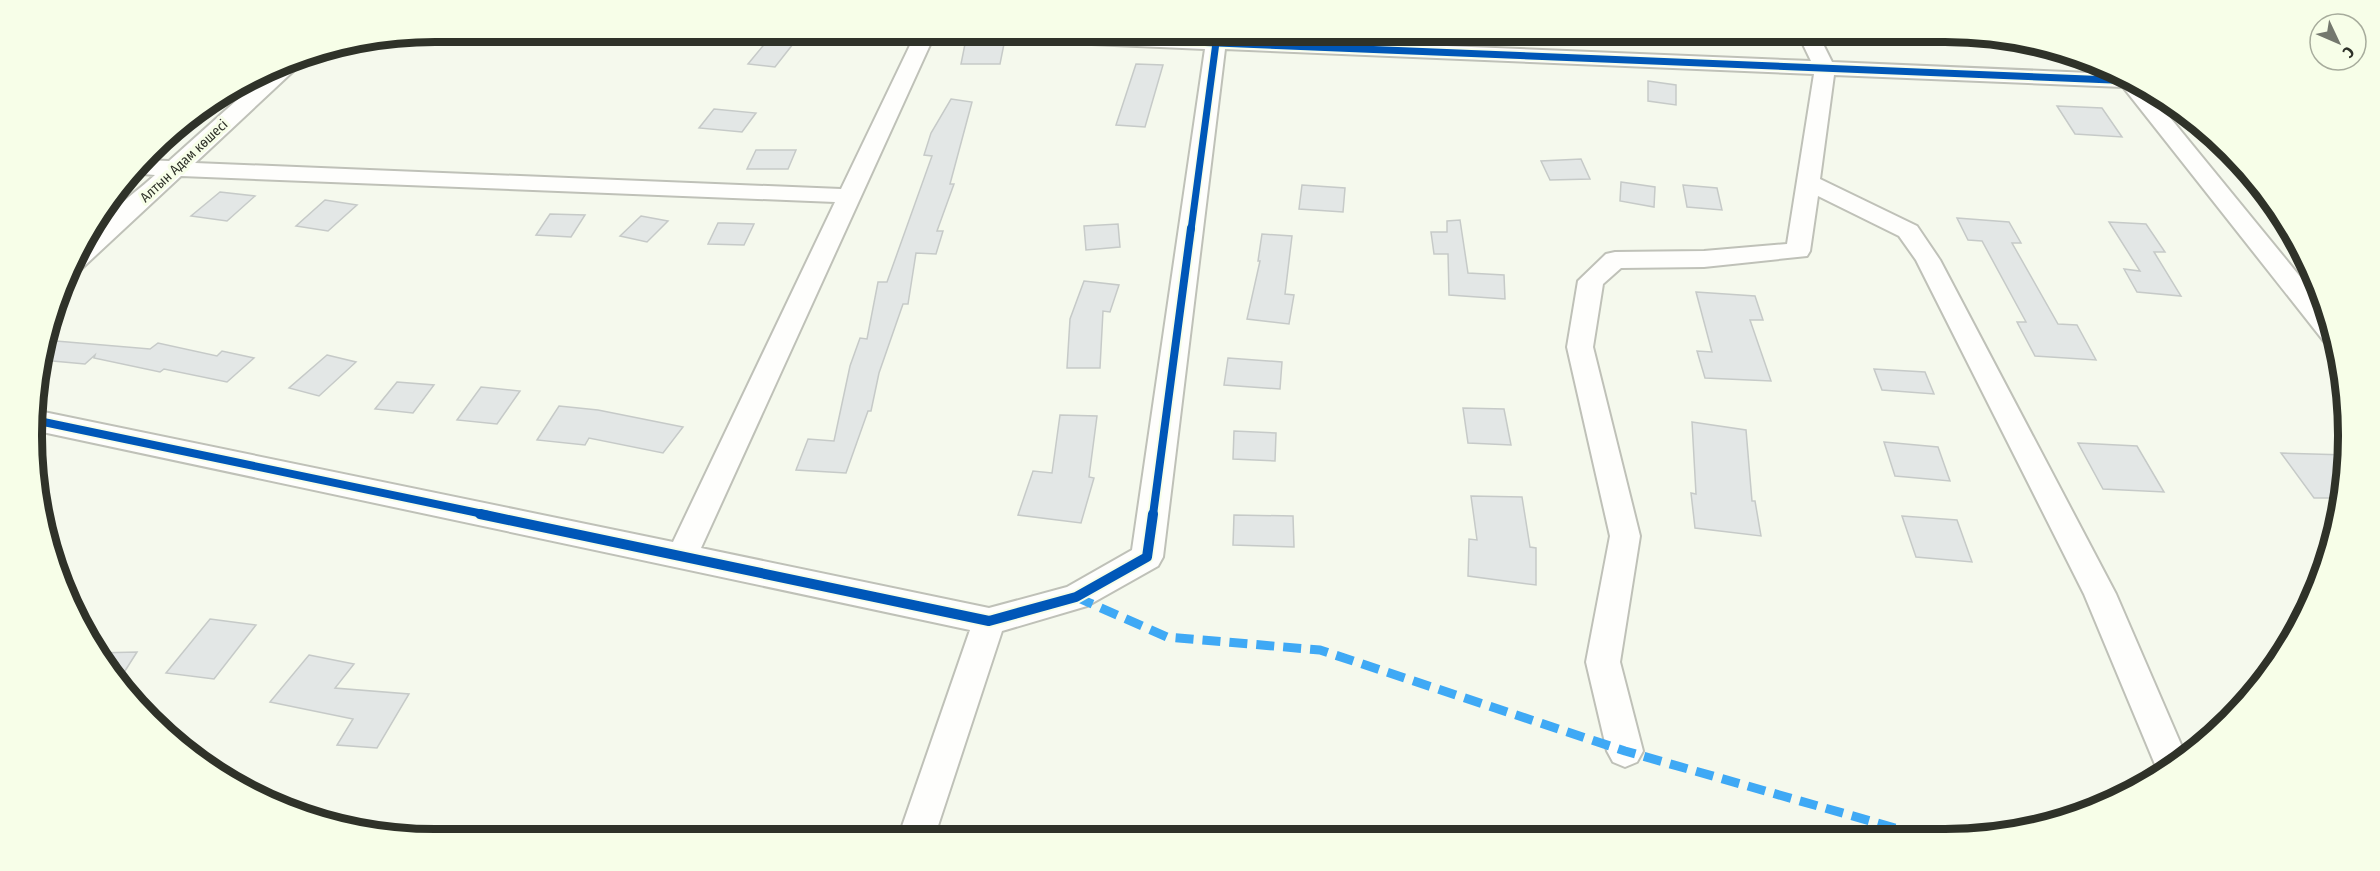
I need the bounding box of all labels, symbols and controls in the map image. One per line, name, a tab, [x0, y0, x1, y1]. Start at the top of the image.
north arrow	[2308, 12, 2368, 72]
text: С	[2338, 42, 2358, 62]
street label: Алтын Адам көшесі	[137, 116, 231, 206]

